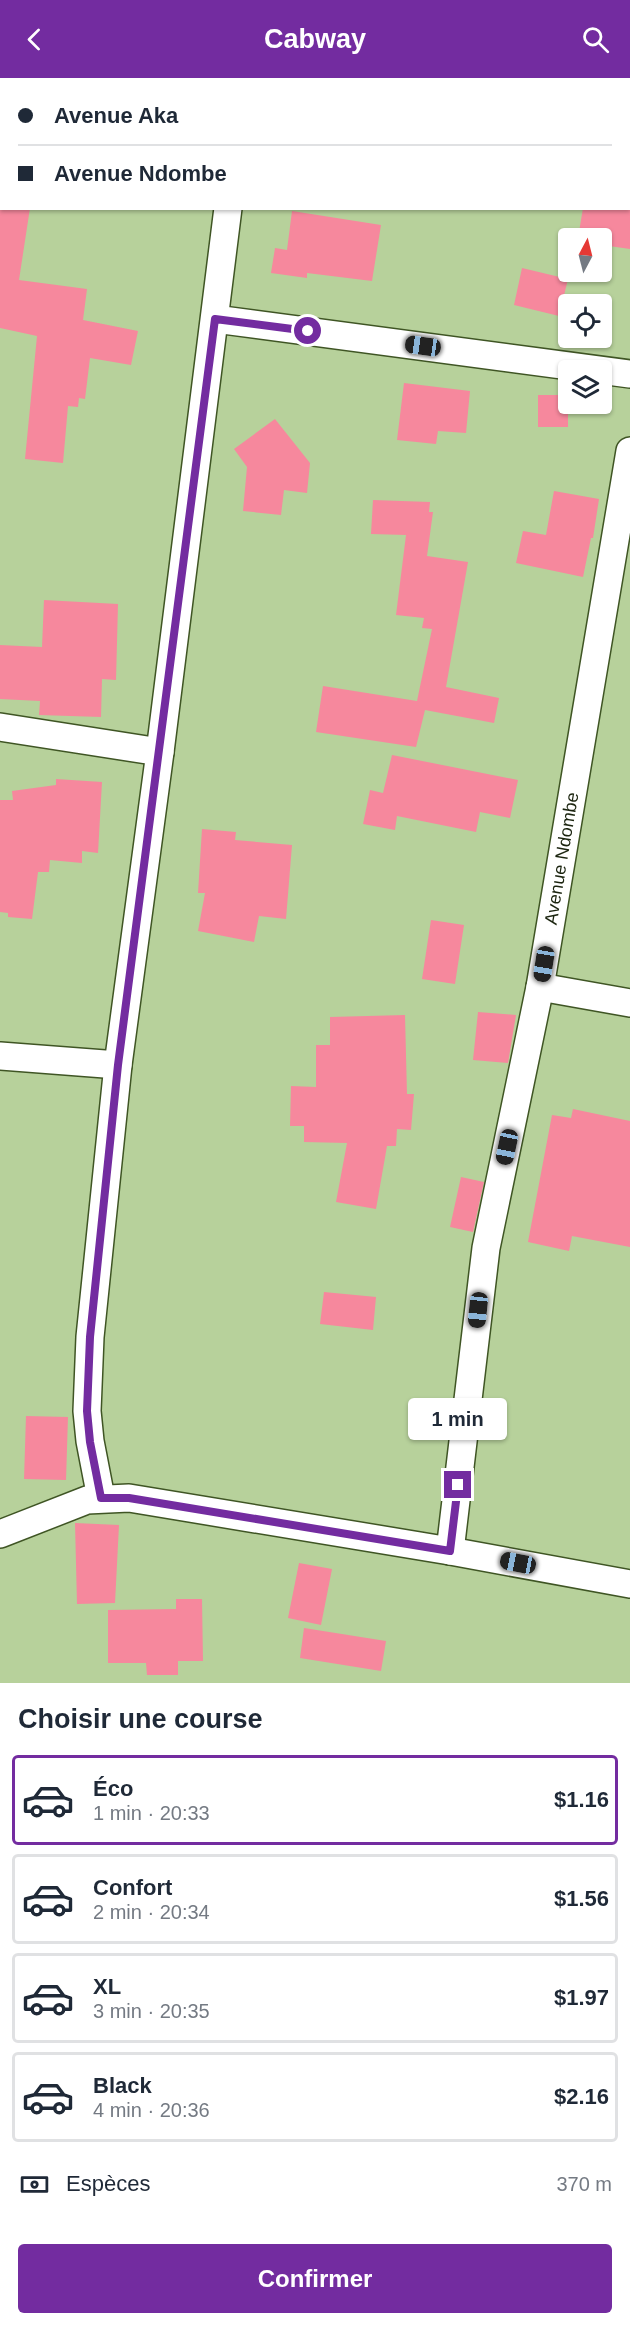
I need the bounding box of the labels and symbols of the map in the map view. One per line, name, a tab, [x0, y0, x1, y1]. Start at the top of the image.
north arrow	[558, 228, 612, 282]
route start	[294, 317, 321, 344]
car	[404, 335, 442, 357]
street label: Avenue Ndombe	[541, 791, 583, 926]
car	[532, 945, 556, 983]
car	[494, 1128, 520, 1166]
car	[467, 1291, 489, 1329]
callout: 1 min	[408, 1398, 508, 1440]
route end	[444, 1471, 471, 1498]
car	[499, 1551, 537, 1575]

